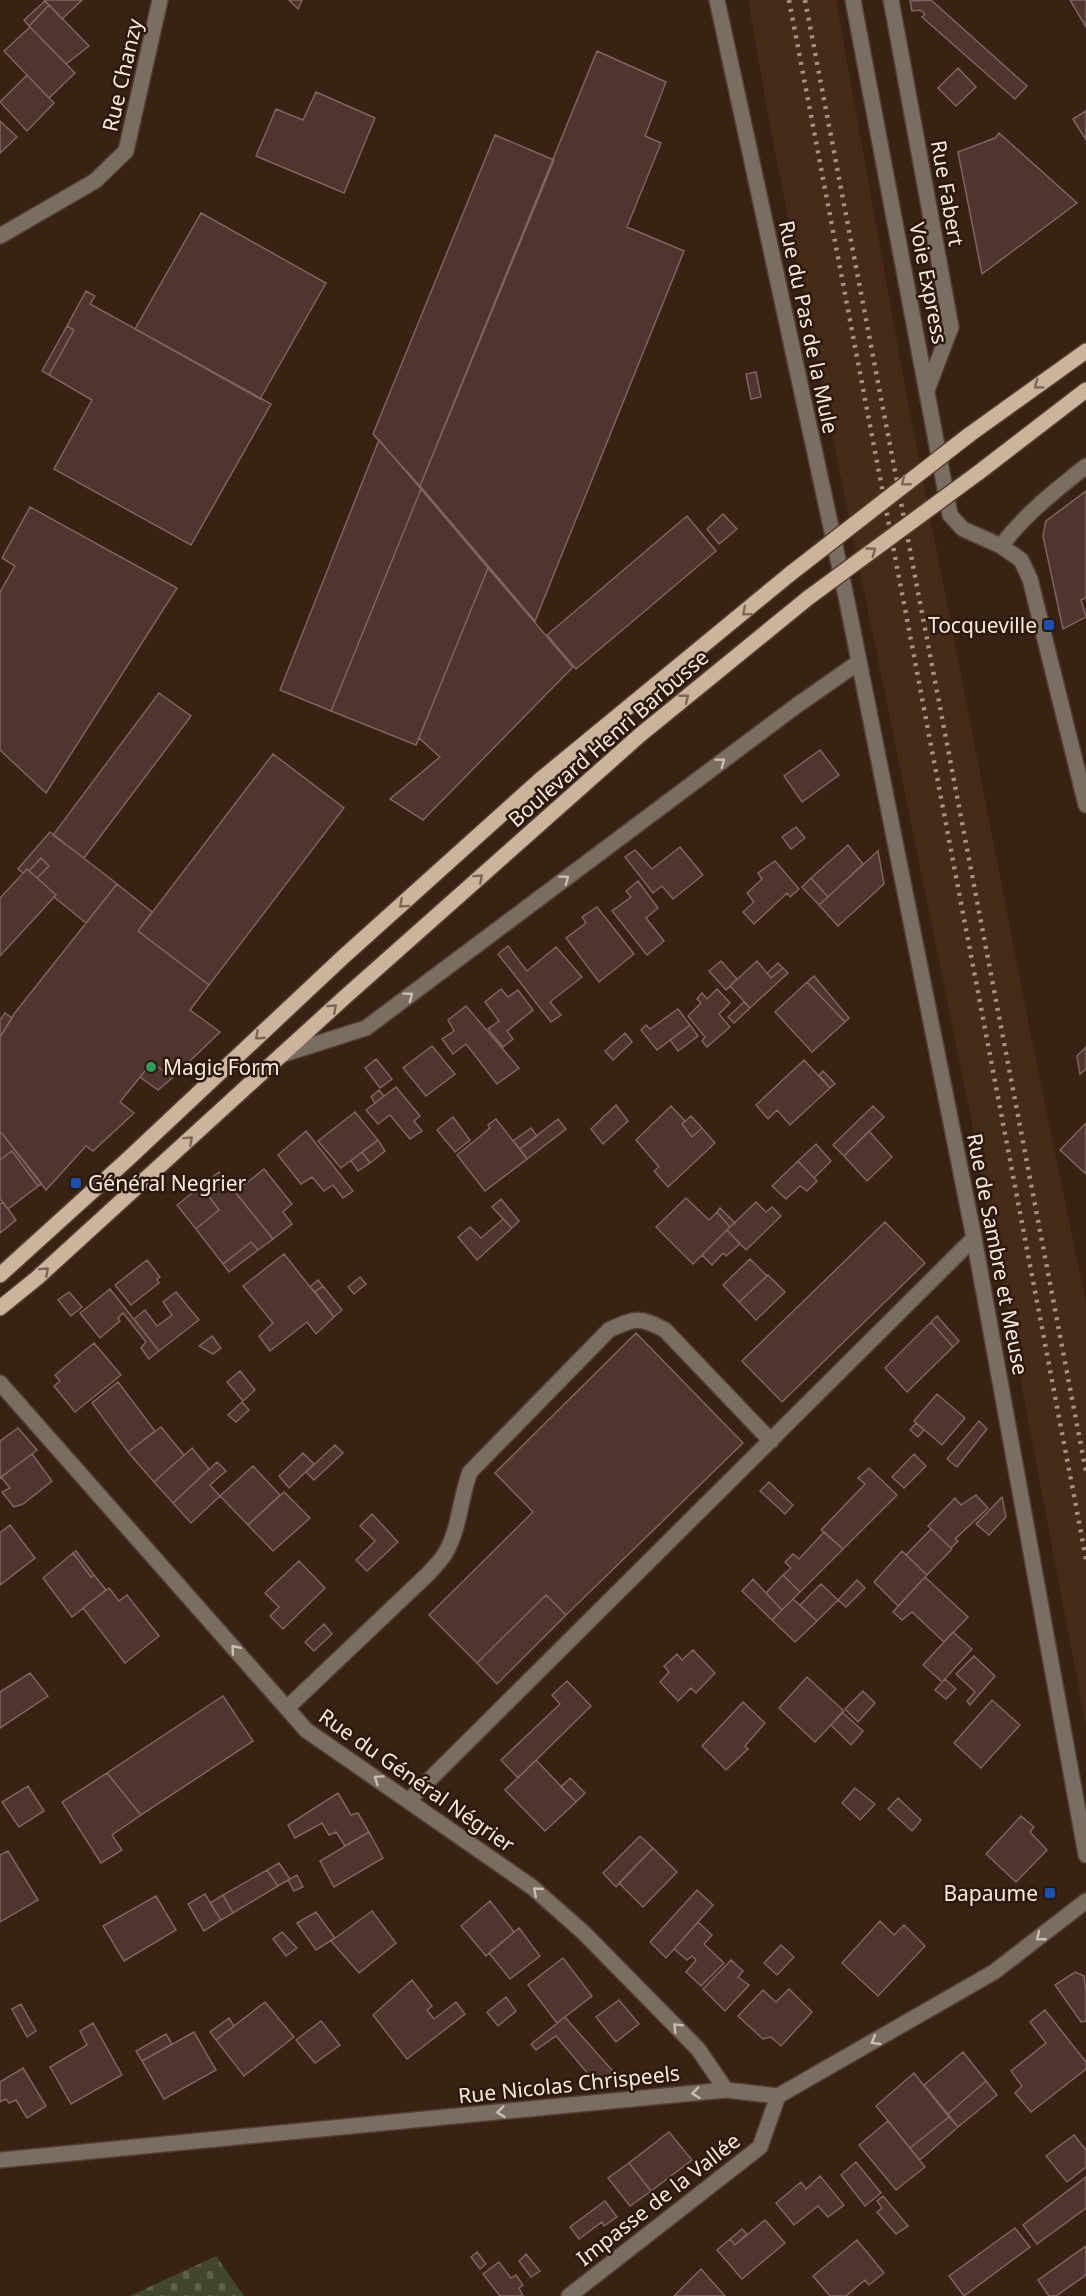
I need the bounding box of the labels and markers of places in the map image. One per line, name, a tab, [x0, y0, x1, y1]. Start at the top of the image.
place label: Tocqueville	[928, 611, 1037, 639]
marker: Tocqueville	[1042, 618, 1056, 632]
place label: Magic Form	[163, 1053, 280, 1081]
marker: Magic Form	[144, 1060, 158, 1074]
place label: Général Negrier	[88, 1169, 247, 1197]
marker: Général Negrier	[69, 1176, 83, 1190]
place label: Bapaume	[943, 1879, 1038, 1907]
marker: Bapaume	[1043, 1886, 1057, 1900]

